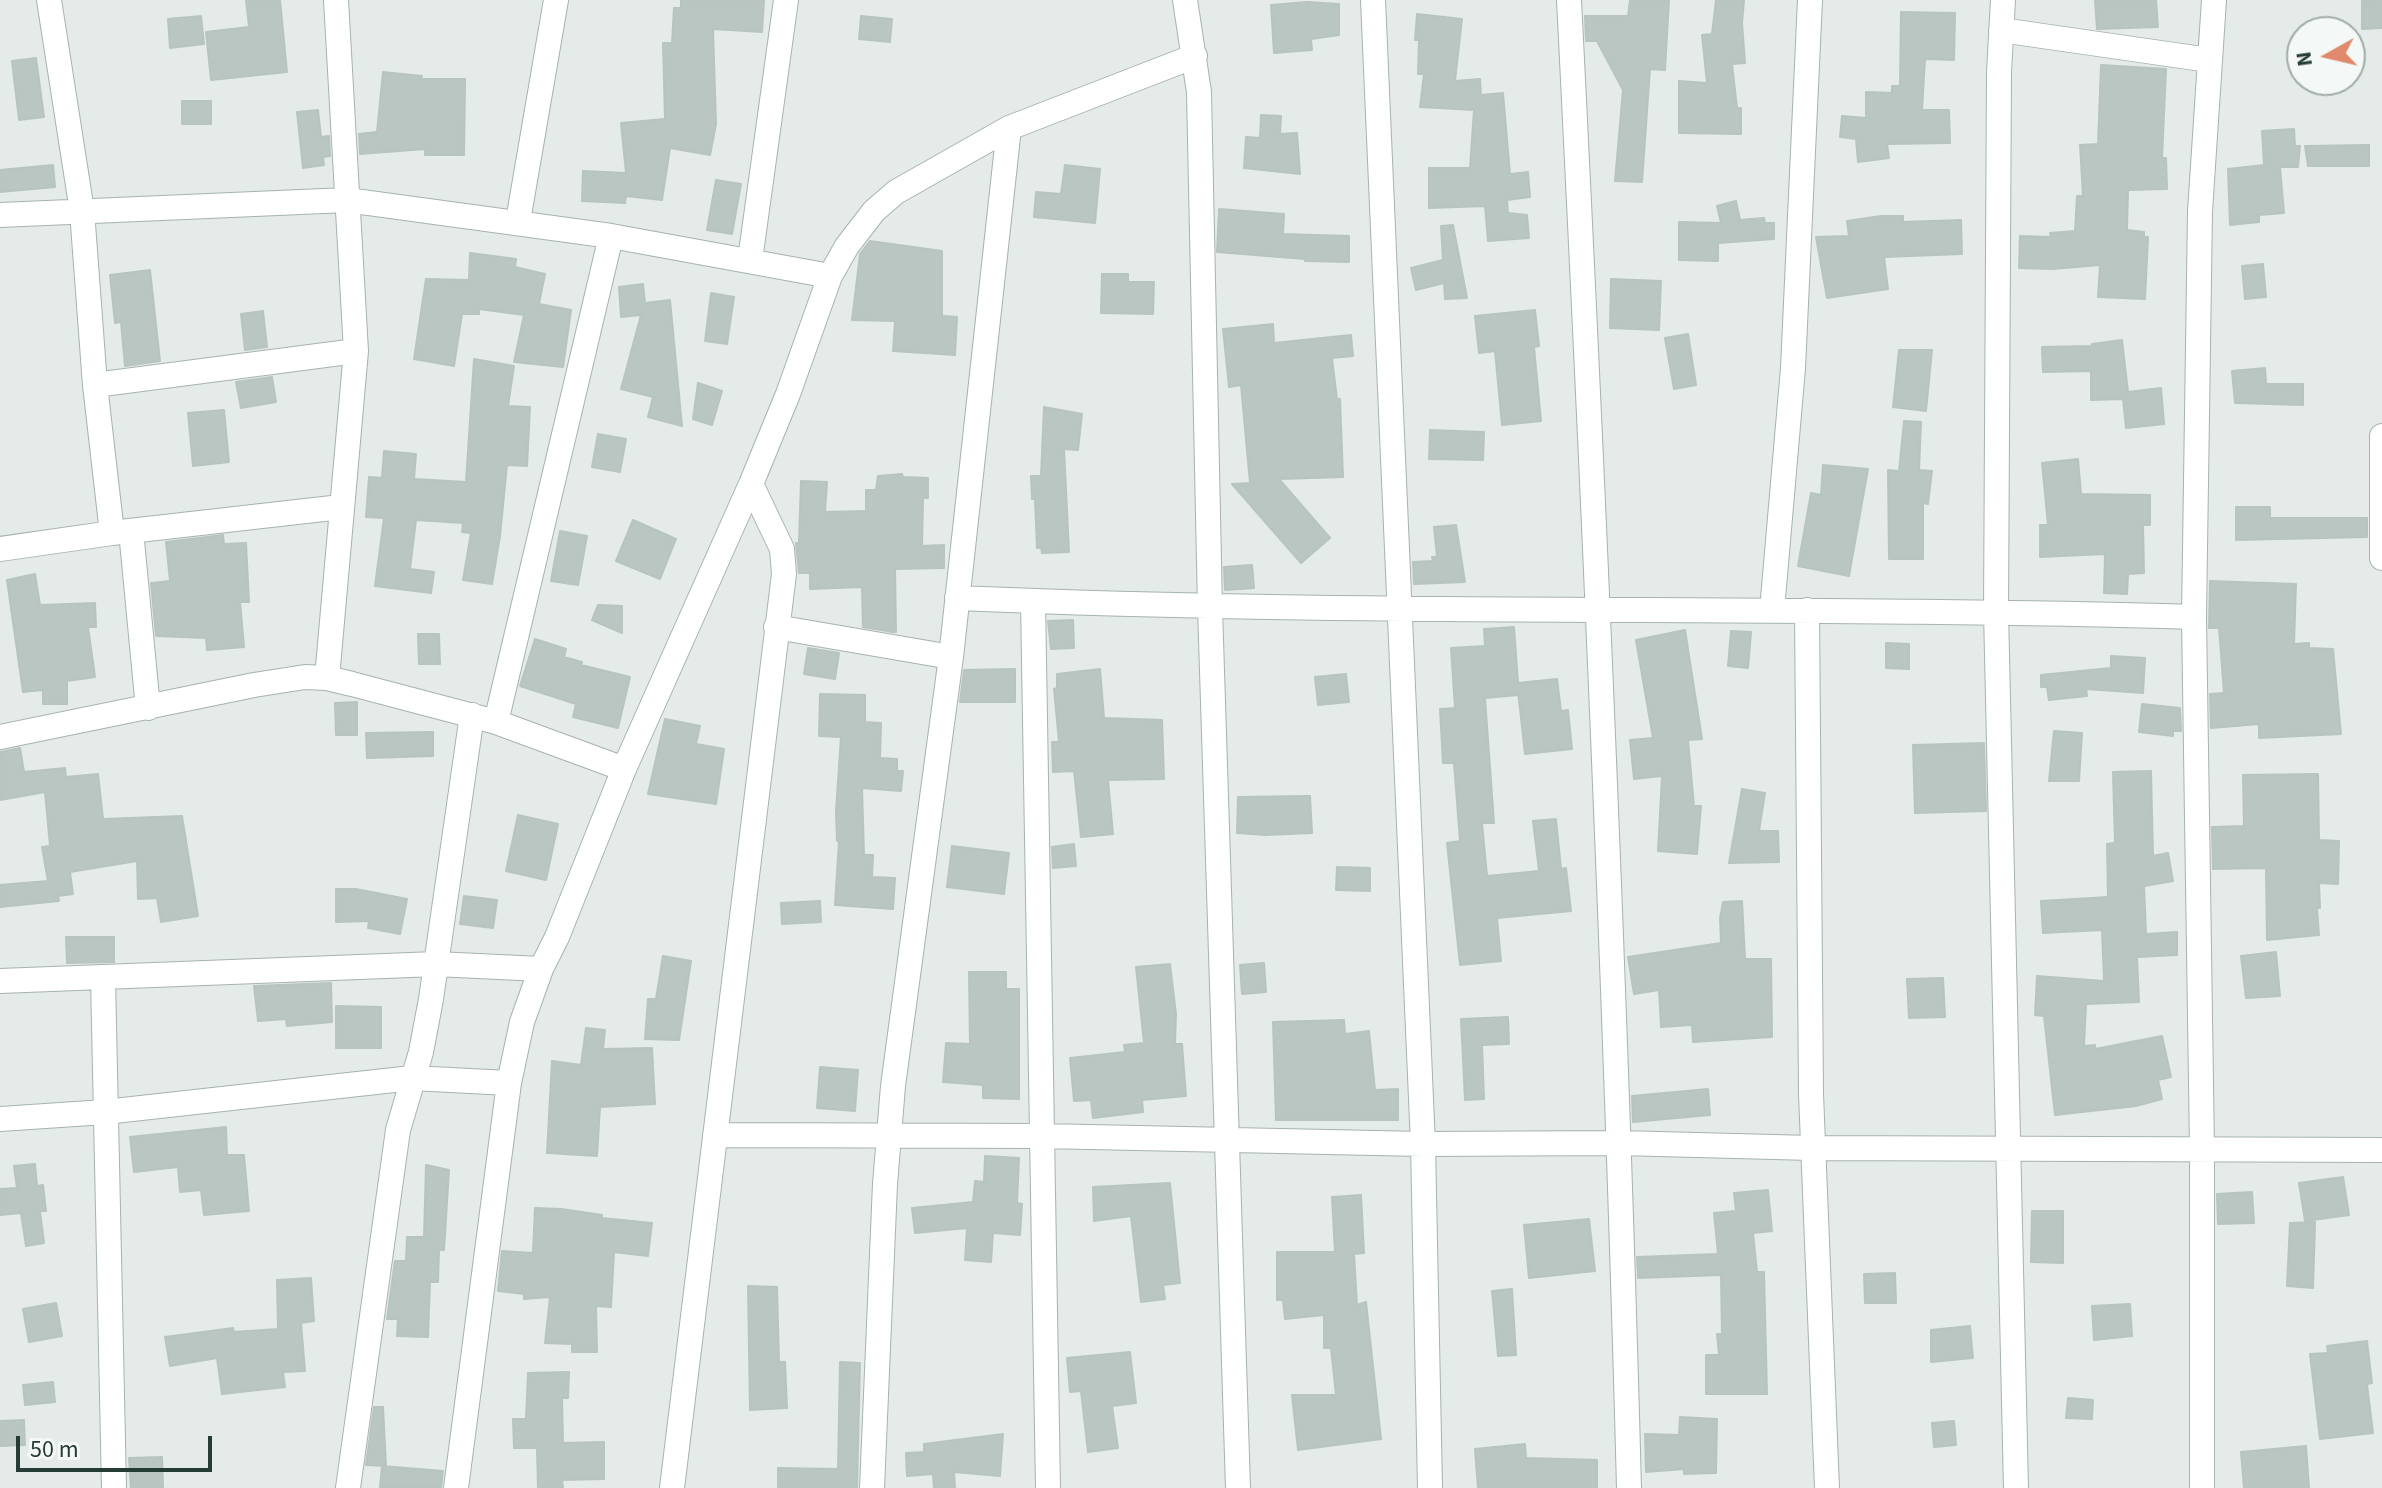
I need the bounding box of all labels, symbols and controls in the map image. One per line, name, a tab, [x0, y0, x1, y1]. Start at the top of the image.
north arrow	[2286, 16, 2366, 96]
text: N	[2287, 50, 2321, 69]
scale bar	[20, 1420, 216, 1470]
text: 50 m	[30, 1432, 79, 1467]

